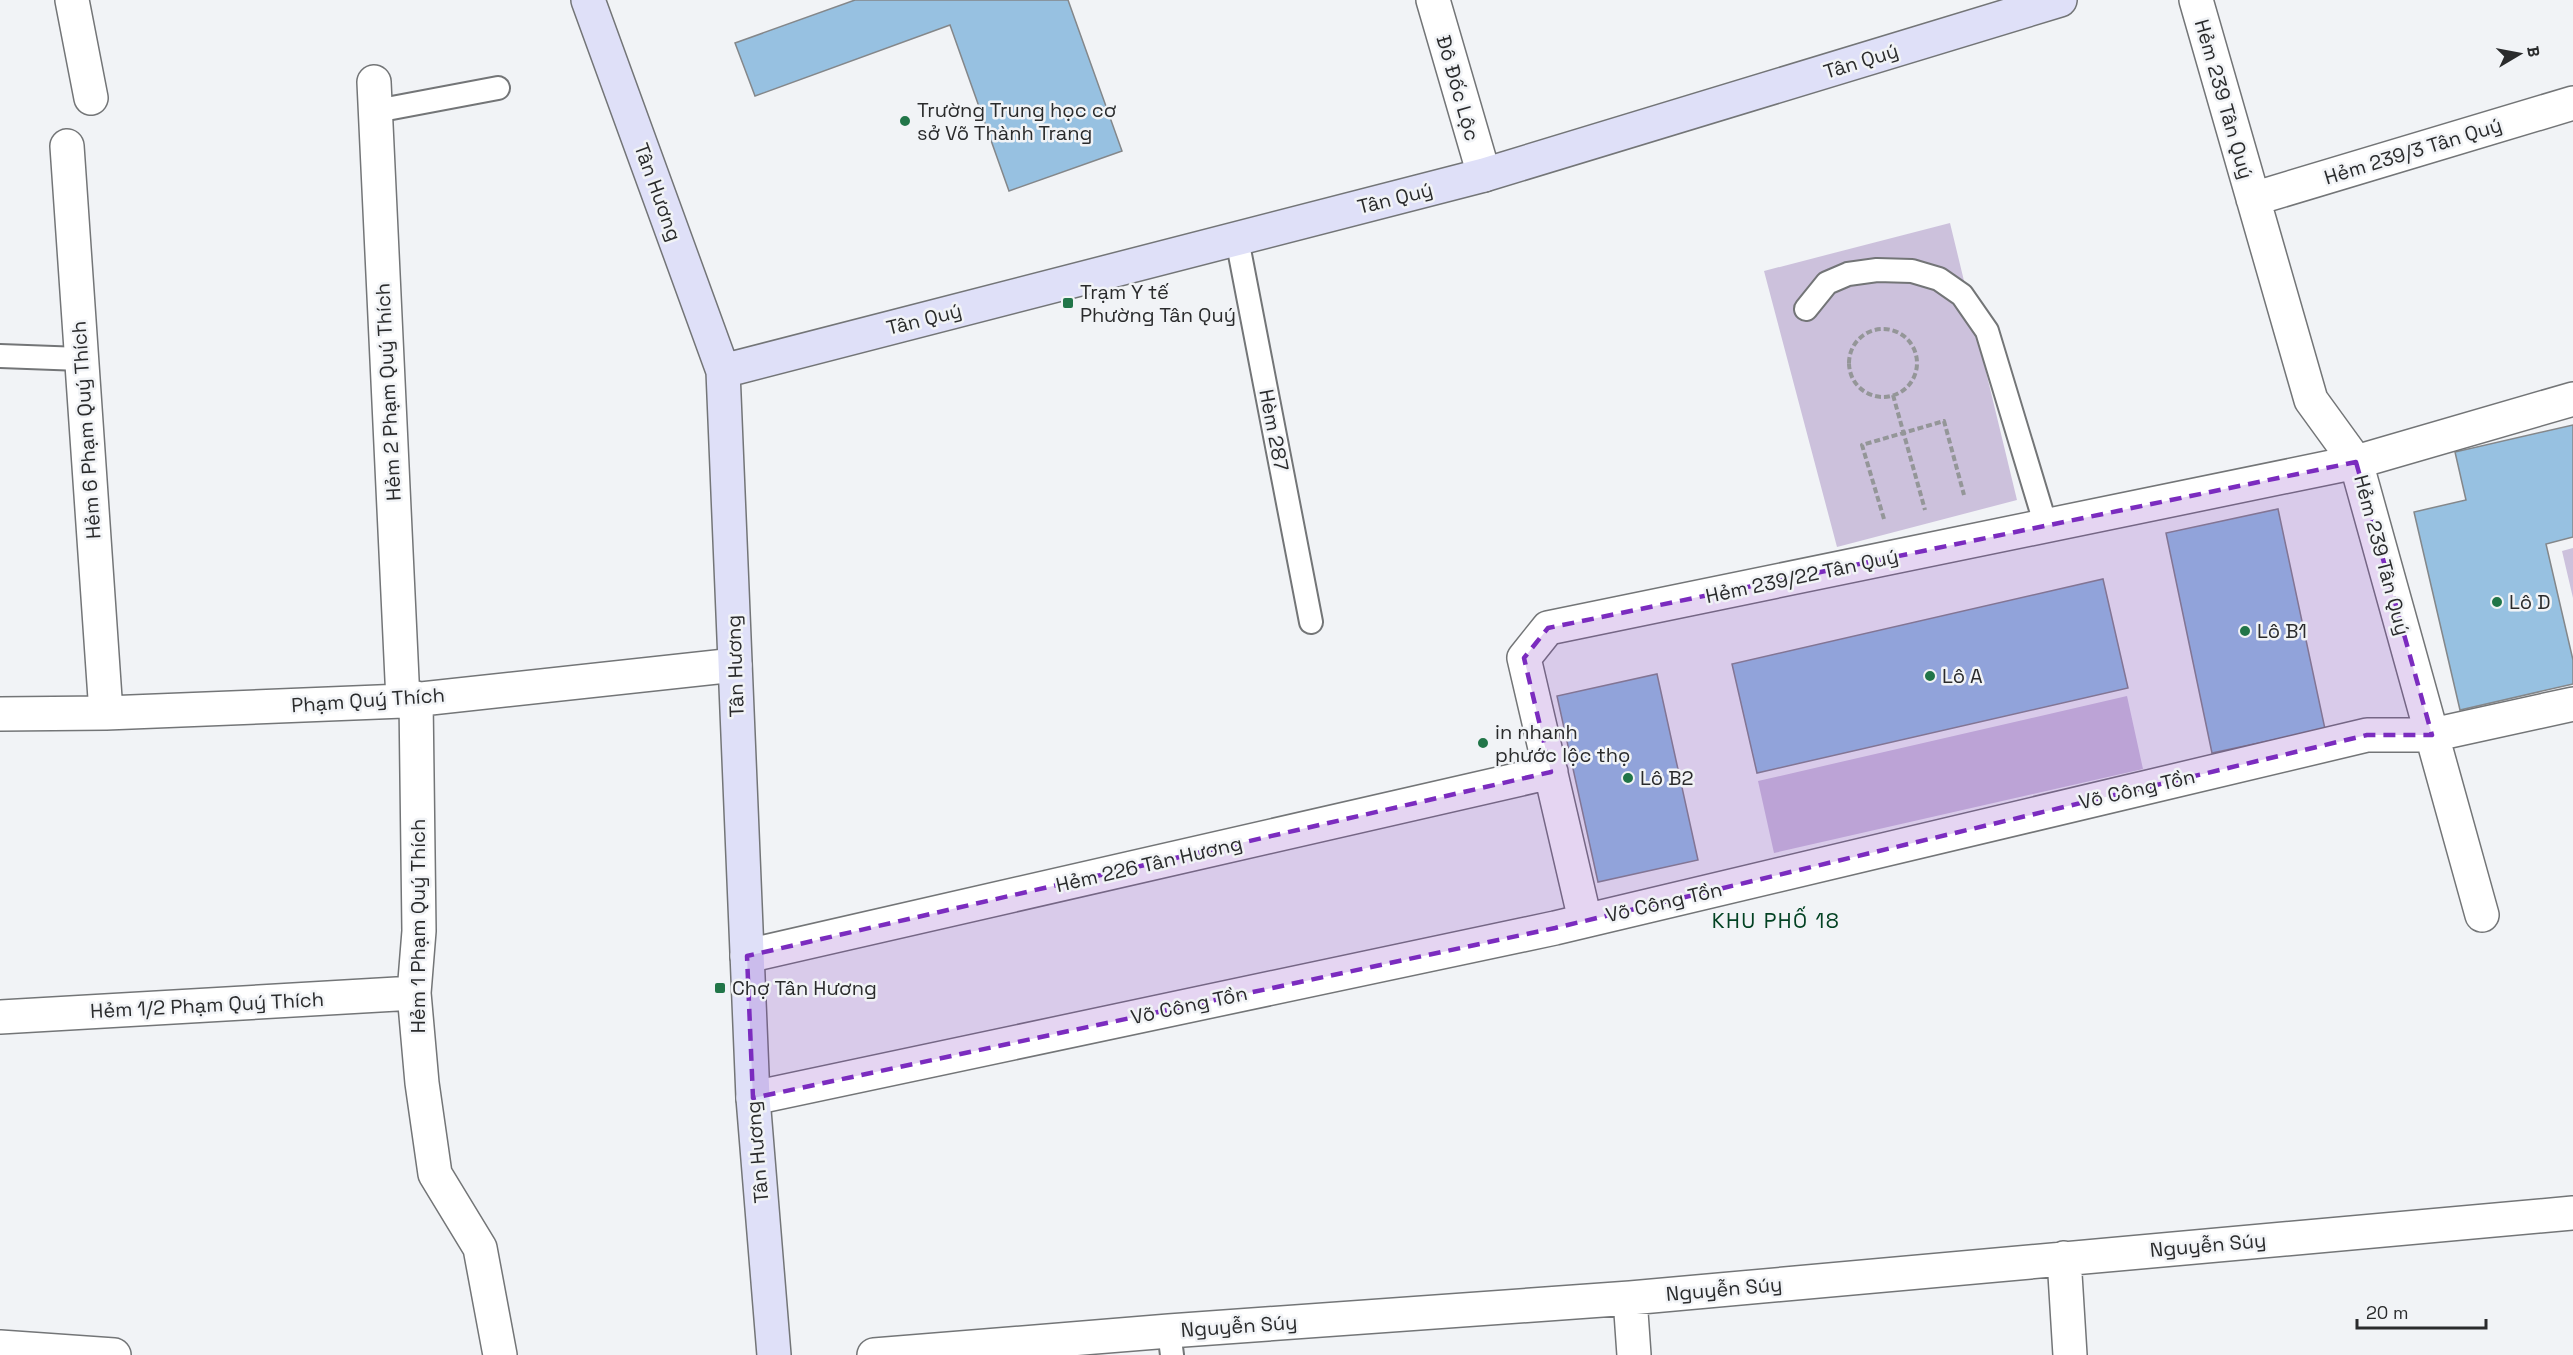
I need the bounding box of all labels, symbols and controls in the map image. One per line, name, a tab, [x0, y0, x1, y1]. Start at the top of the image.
street label: Hẻm 239 Tân Quý	[2189, 16, 2259, 182]
north arrow	[2489, 24, 2549, 84]
street label: Đô Đốc Lộc	[1431, 32, 1485, 144]
street label: Tân Quý	[1820, 37, 1902, 85]
text: B	[2522, 44, 2545, 59]
place label: Trường Trung học cơ sở Võ Thành Trang	[917, 97, 1117, 146]
street label: Hẻm 239/3 Tân Quý	[2321, 112, 2505, 190]
marker: Trường Trung học cơ sở Võ Thành Trang	[898, 114, 912, 128]
street label: Tân Hương	[628, 139, 688, 245]
street label: Tân Quý	[1355, 176, 1435, 220]
place label: Trạm Y tế Phường Tân Quý	[1080, 279, 1236, 328]
street label: Hẻm 2 Phạm Quý Thích	[369, 282, 407, 502]
marker: Trạm Y tế Phường Tân Quý	[1061, 296, 1075, 310]
street label: Tân Quý	[884, 297, 964, 341]
street label: Hẻm 6 Phạm Quý Thích	[65, 320, 107, 540]
street label: Hèm 287	[1253, 387, 1295, 473]
street label: Hẻm 239 Tân Quý	[2348, 472, 2416, 638]
street label: Hẻm 239/22 Tân Quý	[1703, 543, 1901, 609]
place label: Lô D	[2509, 589, 2551, 615]
marker: Lô D	[2490, 595, 2504, 609]
street label: Tân Hương	[720, 614, 750, 718]
place label: Lô B1	[2257, 618, 2307, 644]
marker: Lô B1	[2238, 624, 2252, 638]
place label: Lô A	[1942, 663, 1983, 689]
marker: Lô A	[1923, 669, 1937, 683]
street label: Phạm Quý Thích	[290, 682, 446, 718]
place label: in nhanh phước lộc thọ	[1495, 719, 1630, 768]
marker: in nhanh phước lộc thọ	[1476, 736, 1490, 750]
street label: Võ Công Tồn	[2076, 763, 2198, 815]
place label: Lô B2	[1640, 765, 1694, 791]
marker: Lô B2	[1621, 771, 1635, 785]
street label: Hẻm 1 Phạm Quý Thích	[405, 819, 431, 1033]
street label: Hẻm 226 Tân Hương	[1053, 830, 1245, 898]
street label: Võ Công Tồn	[1603, 876, 1725, 928]
district label: KHU PHỐ 18	[1712, 906, 1840, 934]
place label: Chợ Tân Hương	[732, 975, 877, 1001]
street label: Võ Công Tồn	[1128, 980, 1250, 1030]
marker: Chợ Tân Hương	[713, 981, 727, 995]
street label: Hẻm 1/2 Phạm Quý Thích	[89, 986, 325, 1024]
street label: Tân Hương	[740, 1100, 774, 1204]
street label: Nguyễn Súy	[2149, 1227, 2267, 1263]
street label: Nguyễn Súy	[1665, 1271, 1783, 1307]
scale bar	[2357, 1292, 2486, 1330]
text: 20 m	[2366, 1301, 2409, 1324]
street label: Nguyễn Súy	[1180, 1309, 1298, 1343]

